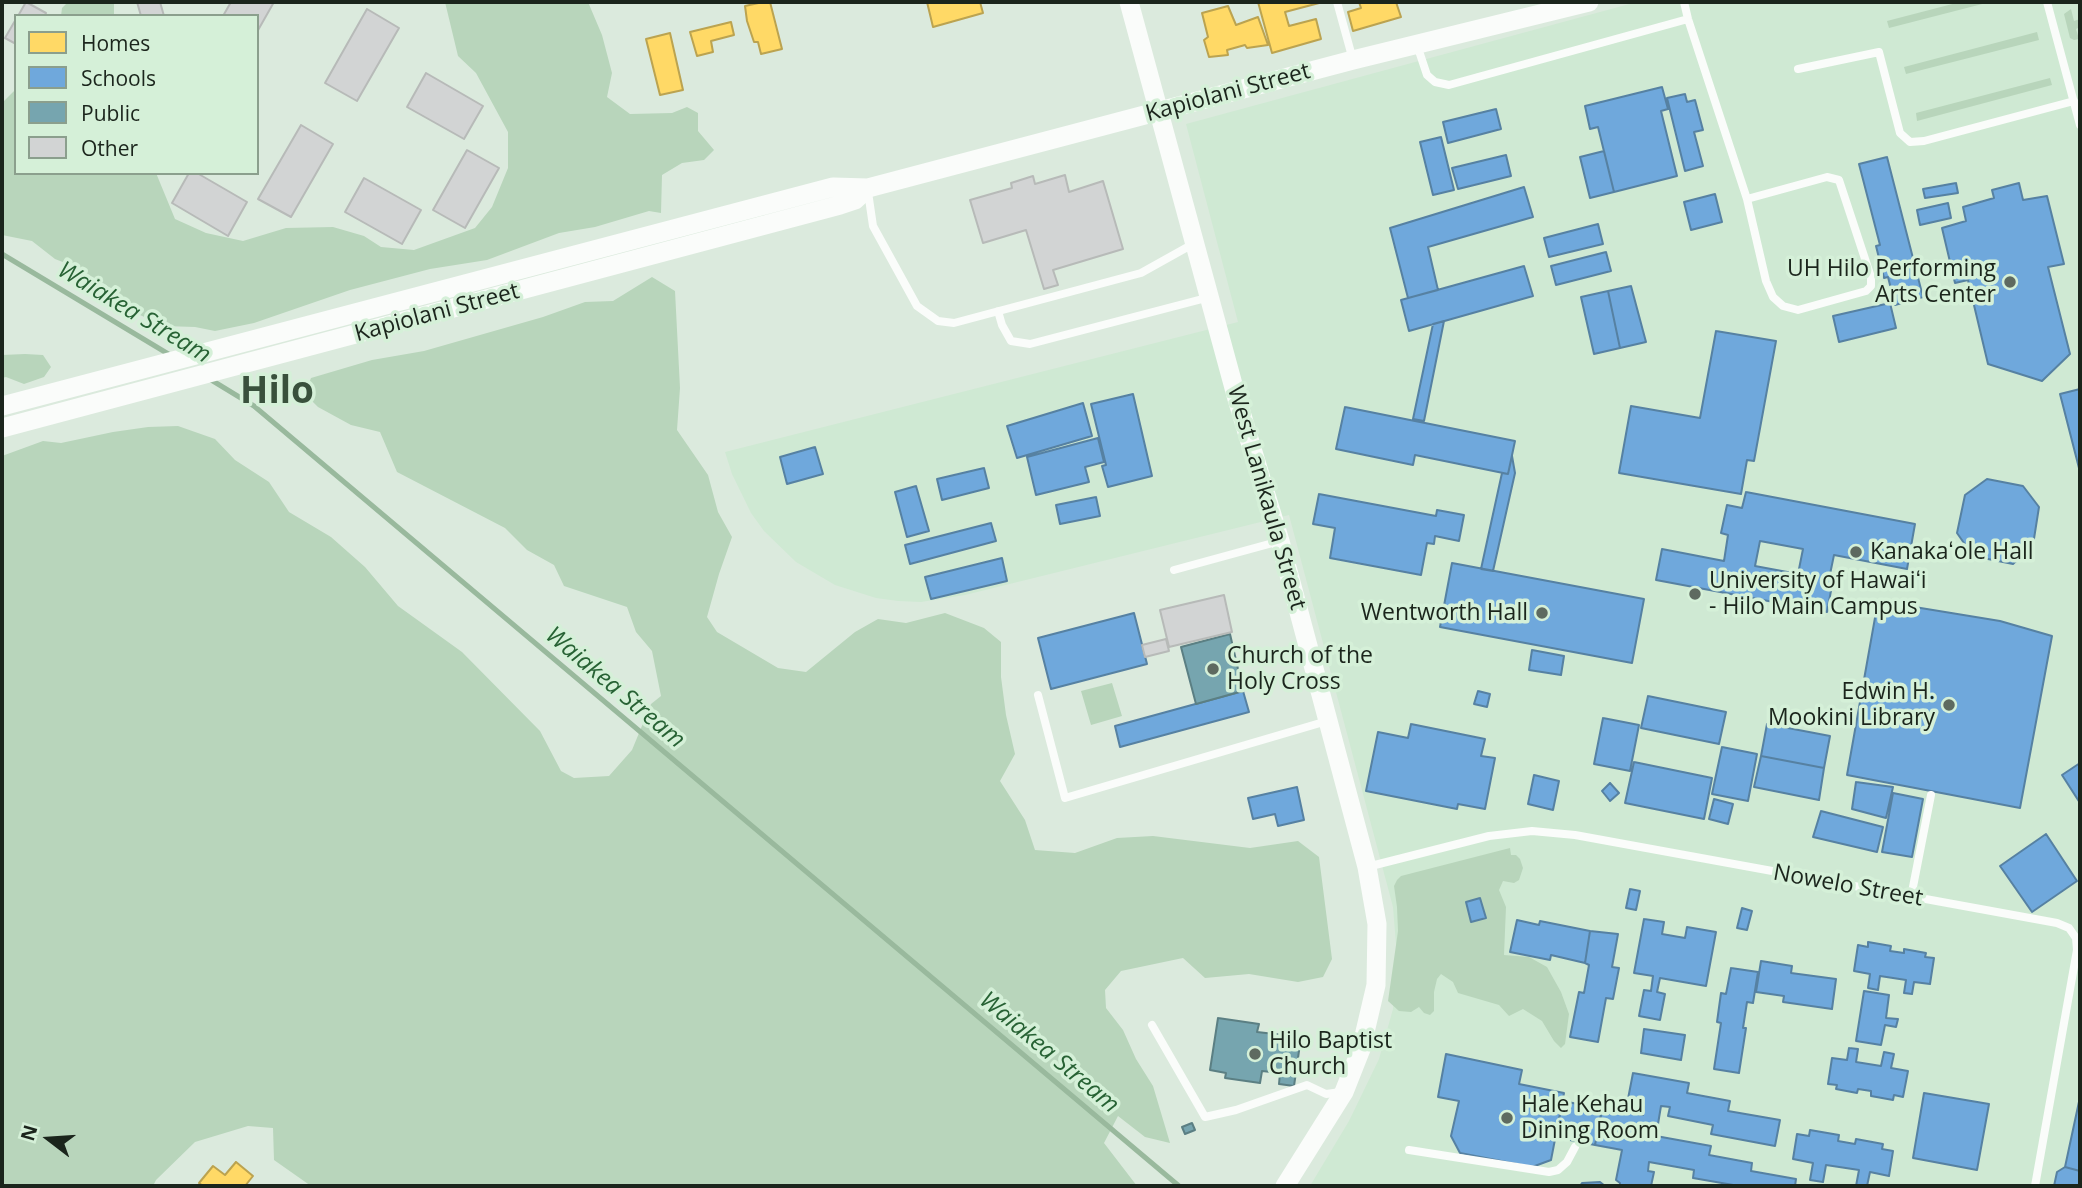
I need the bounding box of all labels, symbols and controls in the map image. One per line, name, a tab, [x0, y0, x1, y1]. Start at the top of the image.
legend	[14, 14, 259, 175]
text: Homes	[81, 29, 150, 57]
street label: Kapiolani Street	[1143, 58, 1313, 128]
text: Schools	[81, 64, 156, 92]
text: Public	[81, 99, 140, 127]
text: Other	[81, 134, 138, 162]
place label: UH Hilo Performing Arts Center	[1787, 255, 1996, 309]
water label: Waiakea Stream	[52, 256, 216, 370]
marker: UH Hilo Performing Arts Center	[2002, 274, 2018, 290]
street label: Kapiolani Street	[352, 278, 522, 348]
district label: Hilo	[240, 370, 314, 414]
street label: West Lanikaula Street	[1221, 383, 1311, 613]
place label: Kanakaʻole Hall	[1870, 538, 2034, 566]
marker: Kanakaʻole Hall	[1848, 544, 1864, 560]
place label: University of Hawaiʻi - Hilo Main Campus	[1709, 567, 1927, 621]
marker: University of Hawaiʻi - Hilo Main Campus	[1687, 586, 1703, 602]
place label: Wentworth Hall	[1361, 599, 1528, 627]
marker: Wentworth Hall	[1534, 605, 1550, 621]
water label: Waiakea Stream	[539, 621, 691, 755]
place label: Church of the Holy Cross	[1227, 642, 1373, 696]
marker: Church of the Holy Cross	[1205, 661, 1221, 677]
place label: Edwin H. Mookini Library	[1768, 678, 1935, 732]
marker: Edwin H. Mookini Library	[1941, 697, 1957, 713]
street label: Nowelo Street	[1771, 859, 1925, 913]
water label: Waiakea Stream	[973, 986, 1125, 1120]
place label: Hilo Baptist Church	[1269, 1027, 1392, 1081]
marker: Hilo Baptist Church	[1247, 1046, 1263, 1062]
place label: Hale Kehau Dining Room	[1521, 1091, 1659, 1145]
north arrow	[14, 1104, 84, 1174]
marker: Hale Kehau Dining Room	[1499, 1110, 1515, 1126]
text: N	[14, 1122, 44, 1144]

